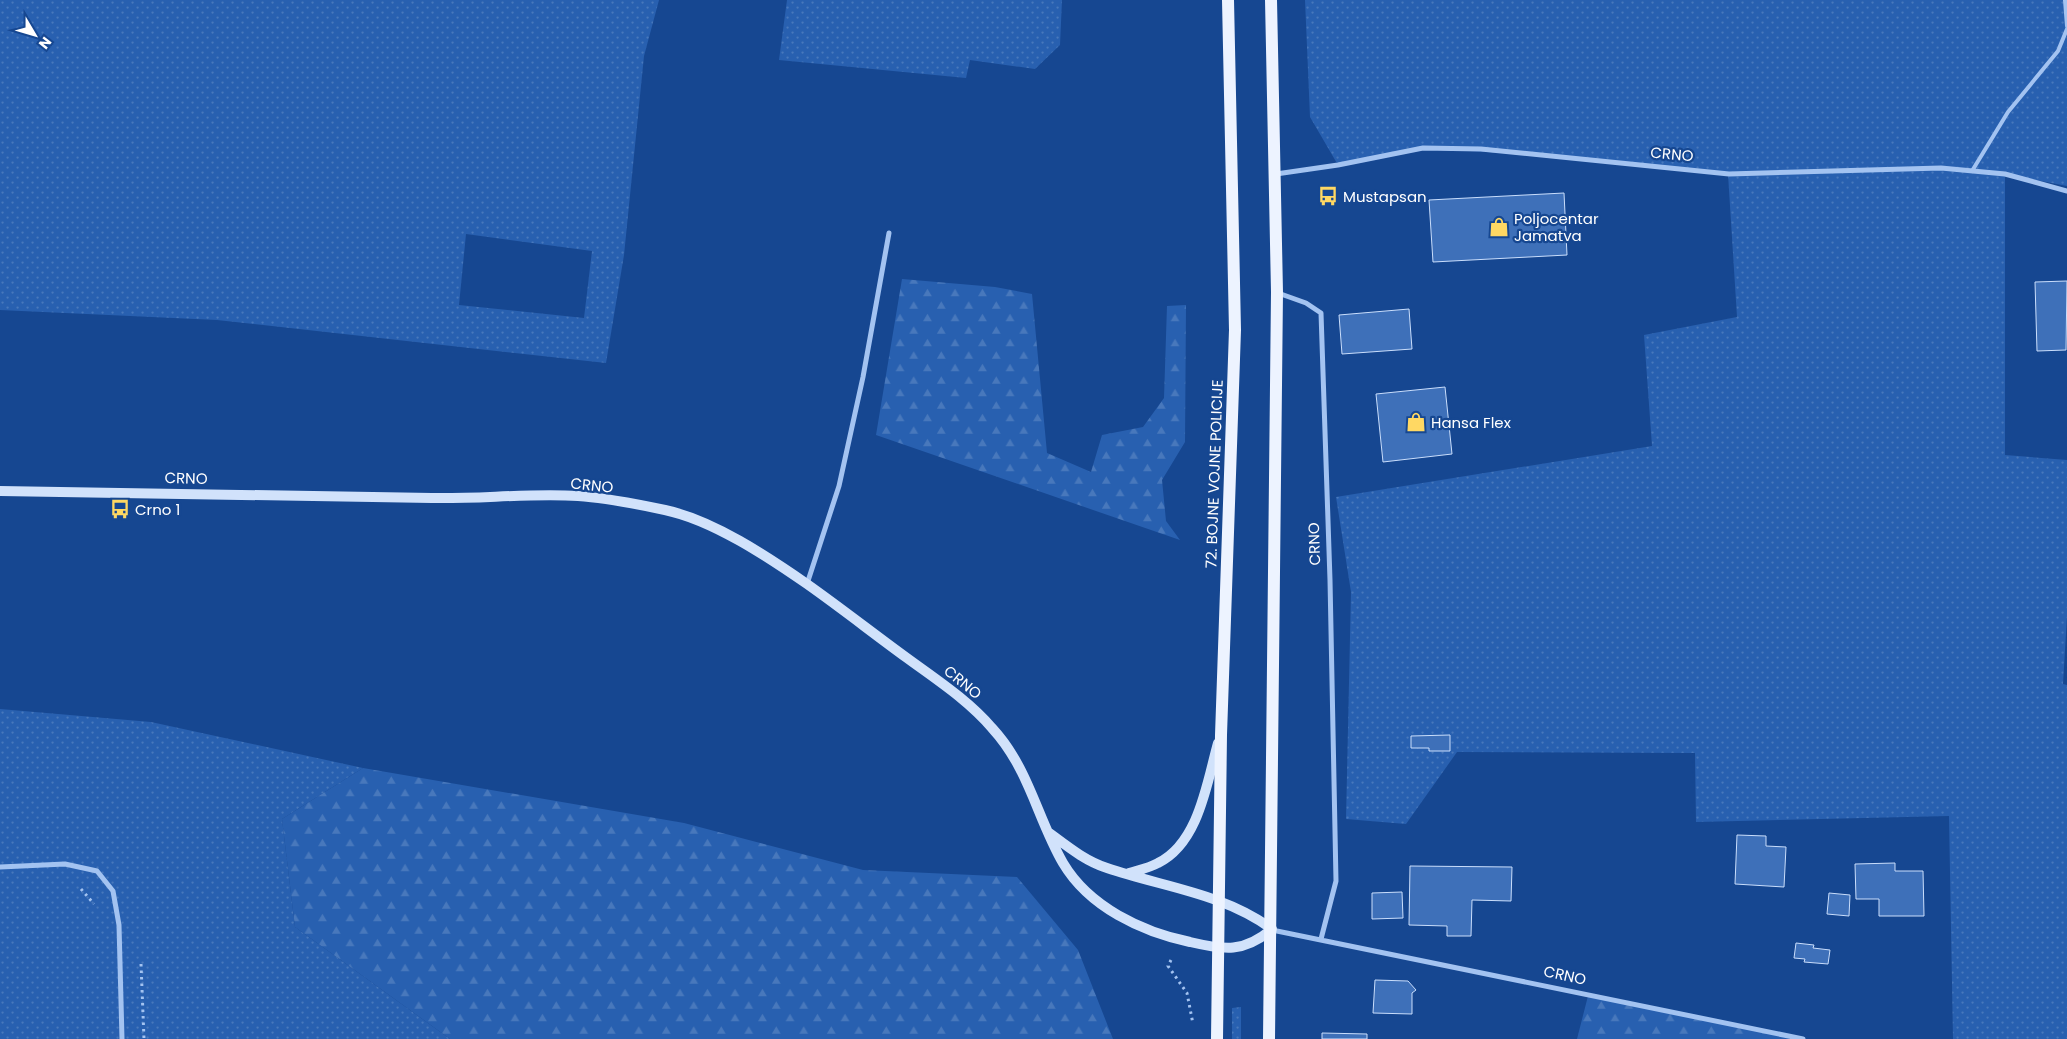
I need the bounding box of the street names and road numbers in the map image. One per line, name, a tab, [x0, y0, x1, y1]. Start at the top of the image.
street label: CRNO	[1650, 142, 1695, 166]
street label: 72. BOJNE VOJNE POLICIJE	[1200, 379, 1228, 569]
street label: CRNO	[164, 467, 208, 489]
street label: CRNO	[569, 472, 615, 498]
street label: CRNO	[1303, 522, 1325, 566]
street label: CRNO	[940, 660, 986, 704]
street label: CRNO	[1542, 960, 1588, 990]

